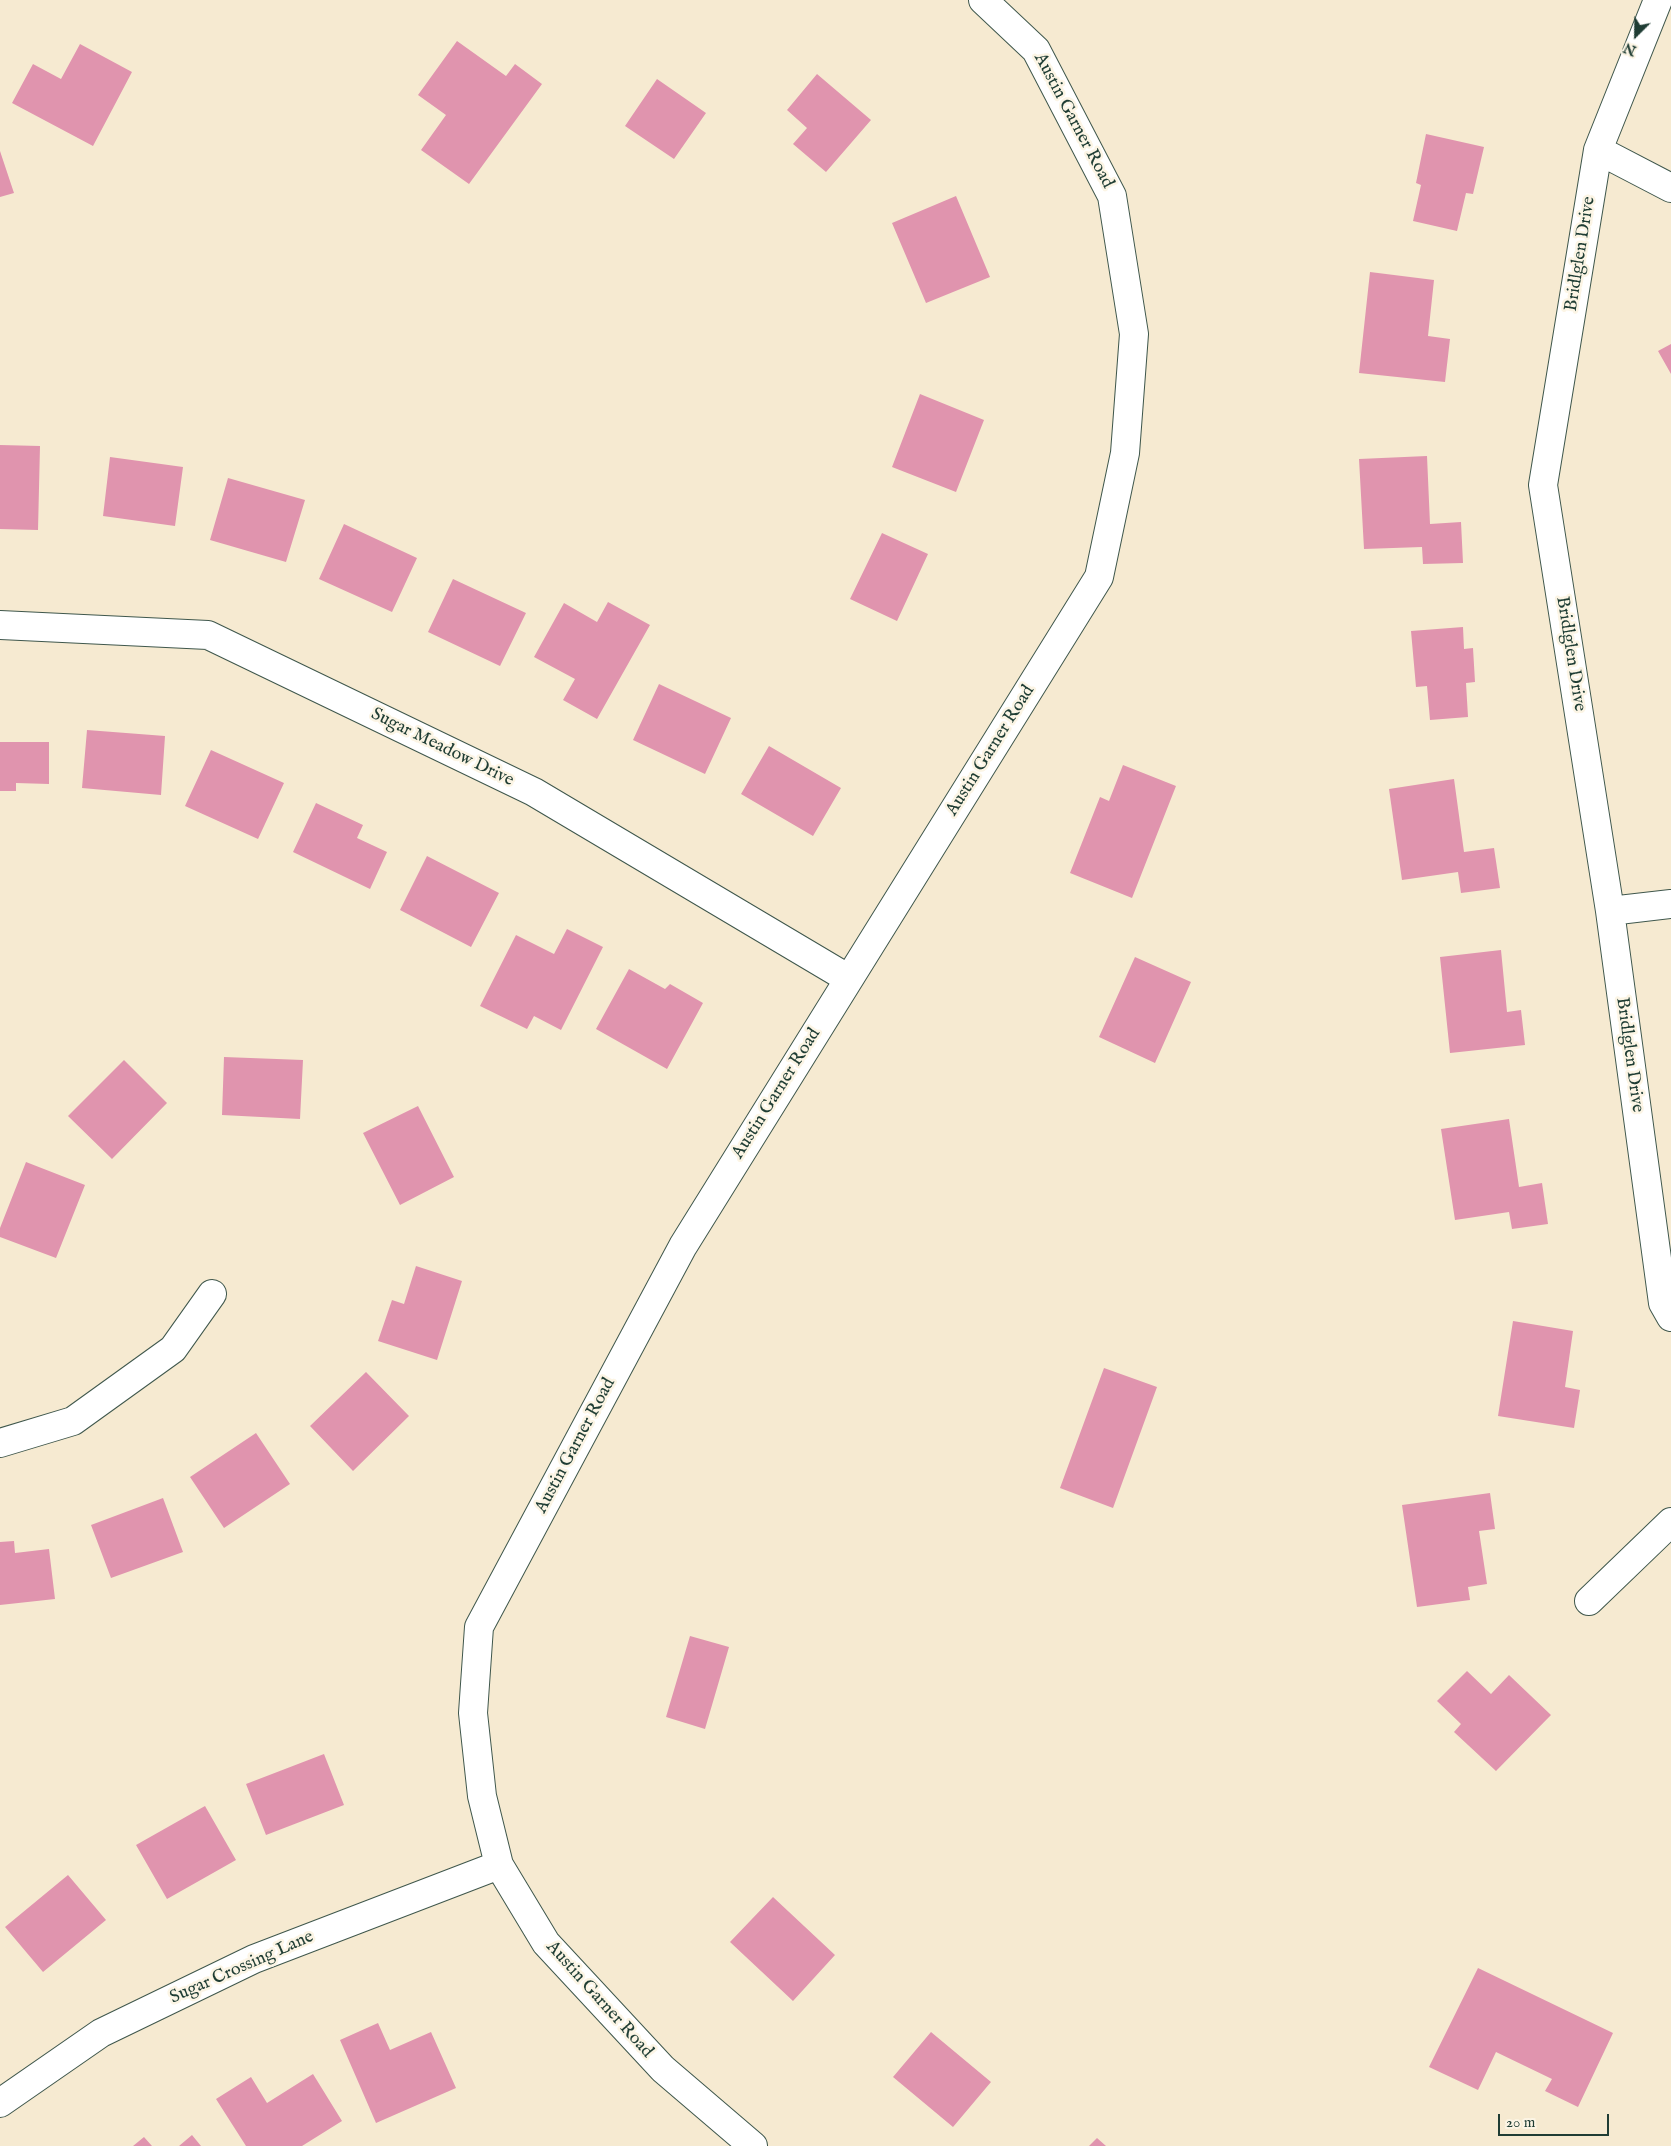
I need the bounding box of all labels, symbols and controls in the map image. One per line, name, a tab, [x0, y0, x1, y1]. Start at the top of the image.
north arrow	[1611, 10, 1661, 60]
text: N	[1621, 38, 1639, 59]
street label: Austin Garner Road	[1028, 50, 1118, 192]
street label: Bridlglen Drive	[1561, 195, 1601, 313]
street label: Bridlglen Drive	[1550, 595, 1590, 713]
street label: Austin Garner Road	[942, 682, 1040, 820]
street label: Sugar Meadow Drive	[367, 704, 517, 792]
street label: Bridlglen Drive	[1610, 996, 1648, 1114]
street label: Austin Garner Road	[728, 1025, 826, 1163]
street label: Austin Garner Road	[531, 1375, 621, 1517]
street label: Sugar Crossing Lane	[167, 1927, 317, 2009]
street label: Austin Garner Road	[541, 1937, 657, 2063]
scale bar	[1501, 2104, 1612, 2136]
text: 20 m	[1506, 2113, 1535, 2132]

